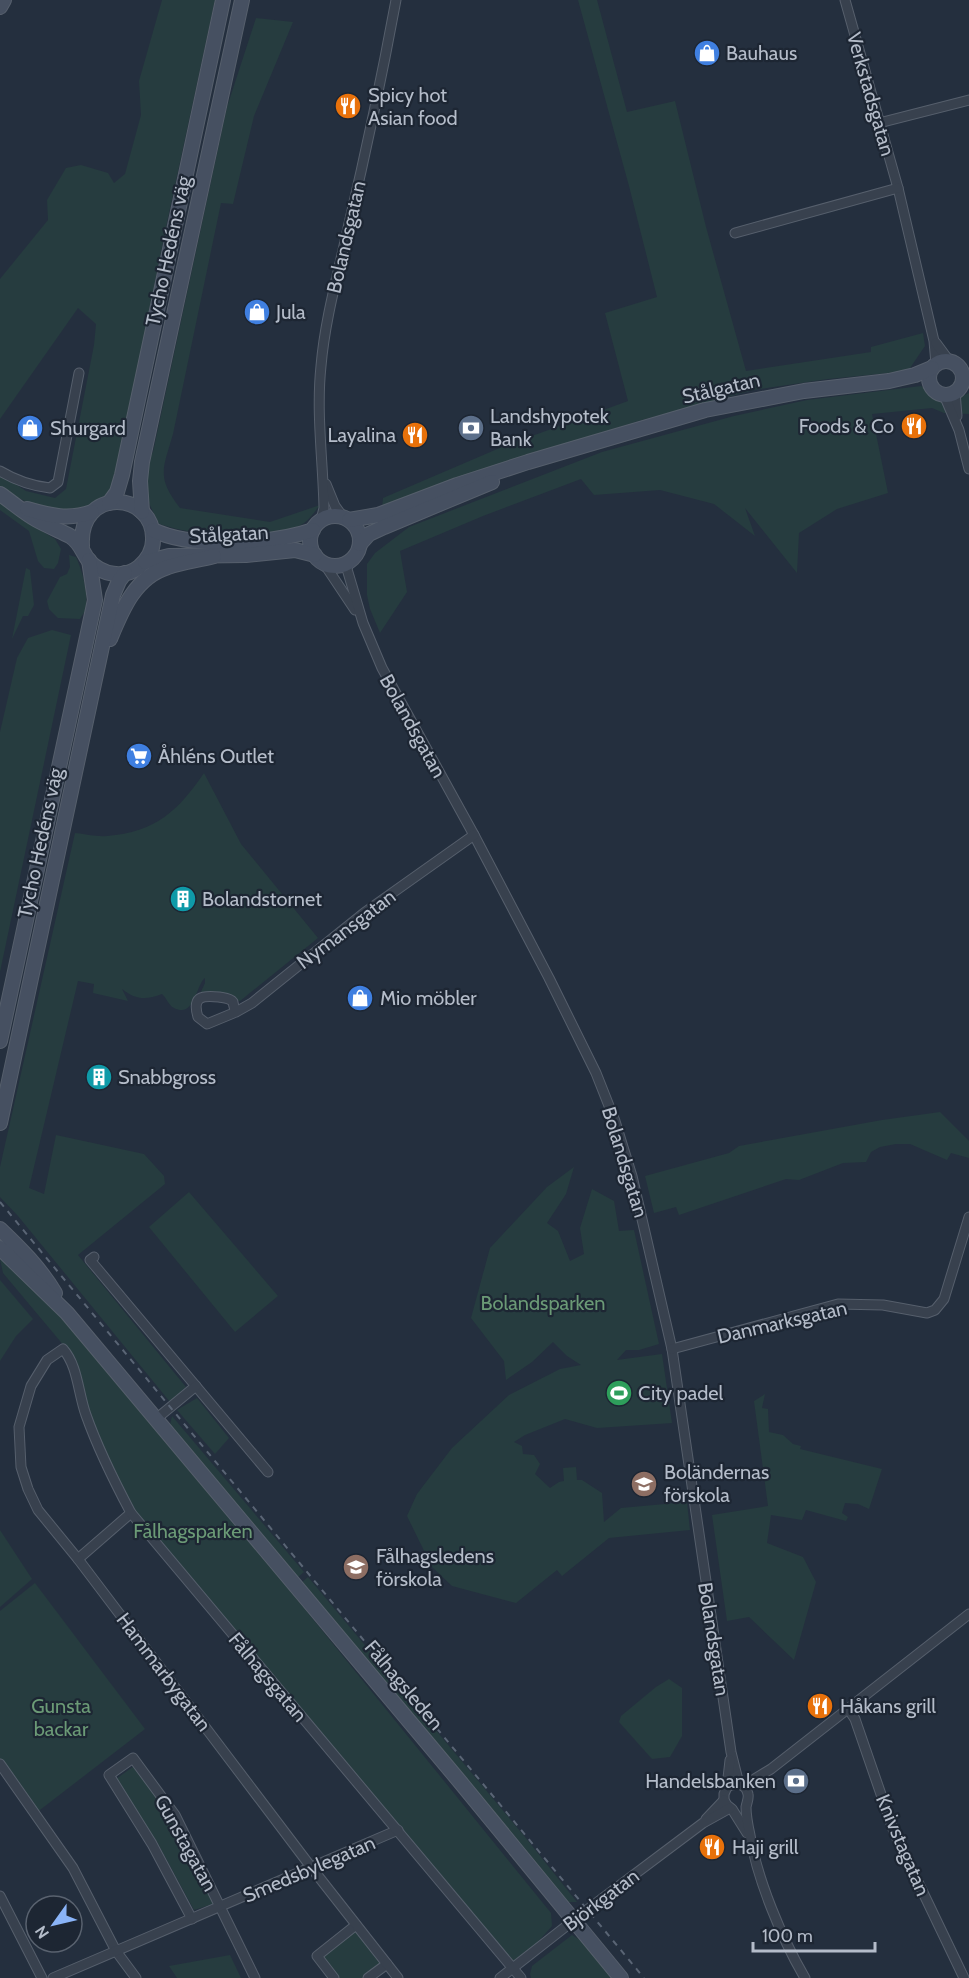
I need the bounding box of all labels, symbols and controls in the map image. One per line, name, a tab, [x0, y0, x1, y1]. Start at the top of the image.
street label: Verkstadsgatan	[842, 29, 900, 159]
shop icon: Bauhaus	[692, 38, 722, 68]
place label: Bauhaus	[726, 41, 797, 65]
place label: Spicy hot Asian food	[368, 83, 458, 130]
restaurant icon: Spicy hot Asian food	[333, 91, 363, 121]
street label: Tycho Hedéns väg	[140, 173, 196, 328]
street label: Bolandsgatan	[321, 178, 371, 296]
shop icon: Jula	[242, 297, 272, 327]
place label: Jula	[275, 300, 306, 324]
street label: Stålgatan	[680, 367, 762, 409]
place label: Landshypotek Bank	[490, 404, 609, 451]
restaurant icon: Foods & Co	[899, 411, 929, 441]
shop icon: Shurgard	[15, 413, 45, 443]
bank icon: Landshypotek Bank	[456, 413, 486, 443]
place label: Foods & Co	[799, 414, 894, 438]
place label: Shurgard	[50, 416, 126, 440]
restaurant icon: Layalina	[400, 420, 430, 450]
place label: Layalina	[327, 423, 396, 447]
street label: Stålgatan	[189, 520, 269, 548]
street label: Bolandsgatan	[375, 670, 451, 782]
supermarket icon: Åhléns Outlet	[124, 741, 154, 771]
place label: Åhléns Outlet	[158, 744, 274, 768]
street label: Tycho Hedéns väg	[12, 765, 68, 920]
building icon: Bolandstornet	[168, 884, 198, 914]
street label: Nymansgatan	[292, 884, 400, 974]
place label: Bolandstornet	[202, 887, 322, 911]
shop icon: Mio möbler	[345, 983, 375, 1013]
place label: Mio möbler	[380, 986, 477, 1010]
building icon: Snabbgross	[84, 1062, 114, 1092]
place label: Snabbgross	[118, 1065, 216, 1089]
street label: Bolandsgatan	[597, 1104, 653, 1220]
park label: Bolandsparken	[481, 1291, 605, 1315]
street label: Danmarksgatan	[715, 1295, 849, 1349]
sports icon: City padel	[604, 1378, 634, 1408]
place label: City padel	[638, 1381, 724, 1405]
place label: Boländernas förskola	[664, 1460, 769, 1507]
school or university icon: Boländernas förskola	[629, 1469, 659, 1499]
park label: Fålhagsparken	[133, 1519, 253, 1543]
place label: Fålhagsledens förskola	[376, 1544, 494, 1591]
school or university icon: Fålhagsledens förskola	[341, 1552, 371, 1582]
street label: Bolandsgatan	[693, 1580, 735, 1698]
street label: Hammarbygatan	[112, 1608, 216, 1736]
street label: Fålhagsgatan	[224, 1627, 312, 1727]
street label: Fålhagsleden	[360, 1635, 448, 1735]
restaurant icon: Håkans grill	[805, 1691, 835, 1721]
park label: Gunsta backar	[31, 1694, 91, 1741]
place label: Håkans grill	[840, 1694, 936, 1718]
bank icon: Handelsbanken	[781, 1766, 811, 1796]
place label: Handelsbanken	[645, 1769, 776, 1793]
street label: Gunstagatan	[150, 1791, 222, 1895]
street label: Knivstagatan	[871, 1791, 935, 1899]
street label: Smedsbylegatan	[239, 1830, 379, 1908]
restaurant icon: Haji grill	[697, 1832, 727, 1862]
place label: Haji grill	[732, 1835, 799, 1859]
street label: Björkgatan	[558, 1864, 644, 1936]
north arrow	[24, 1894, 84, 1954]
scale bar	[753, 1915, 874, 1953]
text: N	[31, 1922, 53, 1942]
text: 100 m	[762, 1925, 813, 1947]

